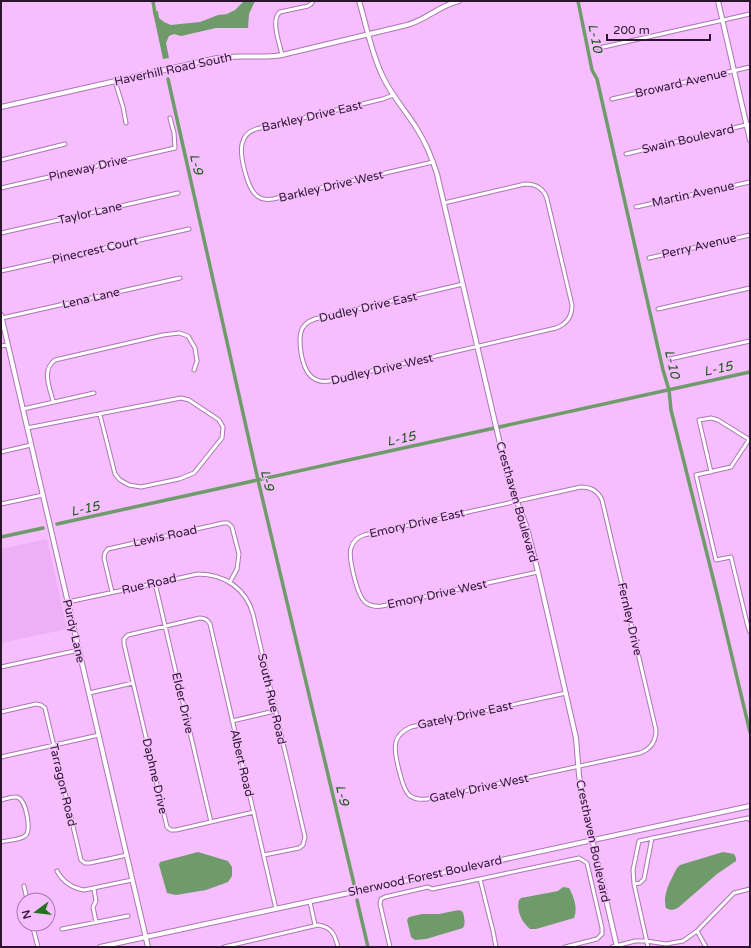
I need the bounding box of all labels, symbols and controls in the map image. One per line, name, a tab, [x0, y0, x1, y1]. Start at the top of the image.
scale bar	[607, 16, 710, 42]
water label: L-10	[584, 22, 606, 56]
text: 200 m	[613, 23, 650, 37]
street label: Haverhill Road South	[113, 50, 233, 88]
street label: Broward Avenue	[634, 66, 729, 100]
street label: Barkley Drive East	[260, 98, 364, 134]
street label: Swain Boulevard	[641, 122, 735, 156]
street label: Pineway Drive	[47, 152, 129, 184]
water label: L-9	[186, 152, 206, 177]
street label: Barkley Drive West	[277, 167, 385, 205]
street label: Martin Avenue	[651, 178, 736, 210]
street label: Taylor Lane	[57, 199, 124, 227]
street label: Perry Avenue	[660, 231, 738, 261]
street label: Pinecrest Court	[51, 233, 140, 267]
street label: Lena Lane	[61, 285, 121, 311]
street label: Dudley Drive East	[318, 289, 419, 325]
water label: L-10	[661, 348, 684, 382]
street label: Dudley Drive West	[330, 350, 435, 388]
water label: L-15	[702, 358, 736, 380]
water label: L-15	[385, 428, 419, 450]
street label: Cresthaven Boulevard	[493, 440, 541, 564]
water label: L-9	[257, 468, 277, 493]
water label: L-15	[69, 498, 103, 520]
street label: Emory Drive East	[368, 505, 466, 541]
street label: Lewis Road	[132, 522, 198, 550]
street label: Rue Road	[120, 571, 178, 597]
street label: Emory Drive West	[386, 577, 488, 611]
street label: Fernley Drive	[615, 581, 645, 657]
street label: Purdy Lane	[60, 598, 88, 664]
street label: South Rue Road	[255, 652, 289, 746]
street label: Elder Drive	[169, 671, 197, 735]
street label: Gately Drive East	[416, 698, 514, 732]
street label: Albert Road	[227, 728, 257, 798]
street label: Daphne Drive	[139, 737, 171, 815]
street label: Tarragon Road	[47, 742, 79, 828]
street label: Gately Drive West	[428, 771, 530, 805]
street label: Cresthaven Boulevard	[573, 779, 613, 903]
water label: L-9	[332, 783, 352, 808]
street label: Sherwood Forest Boulevard	[347, 853, 503, 899]
north arrow	[16, 892, 56, 932]
text: N	[19, 909, 34, 920]

